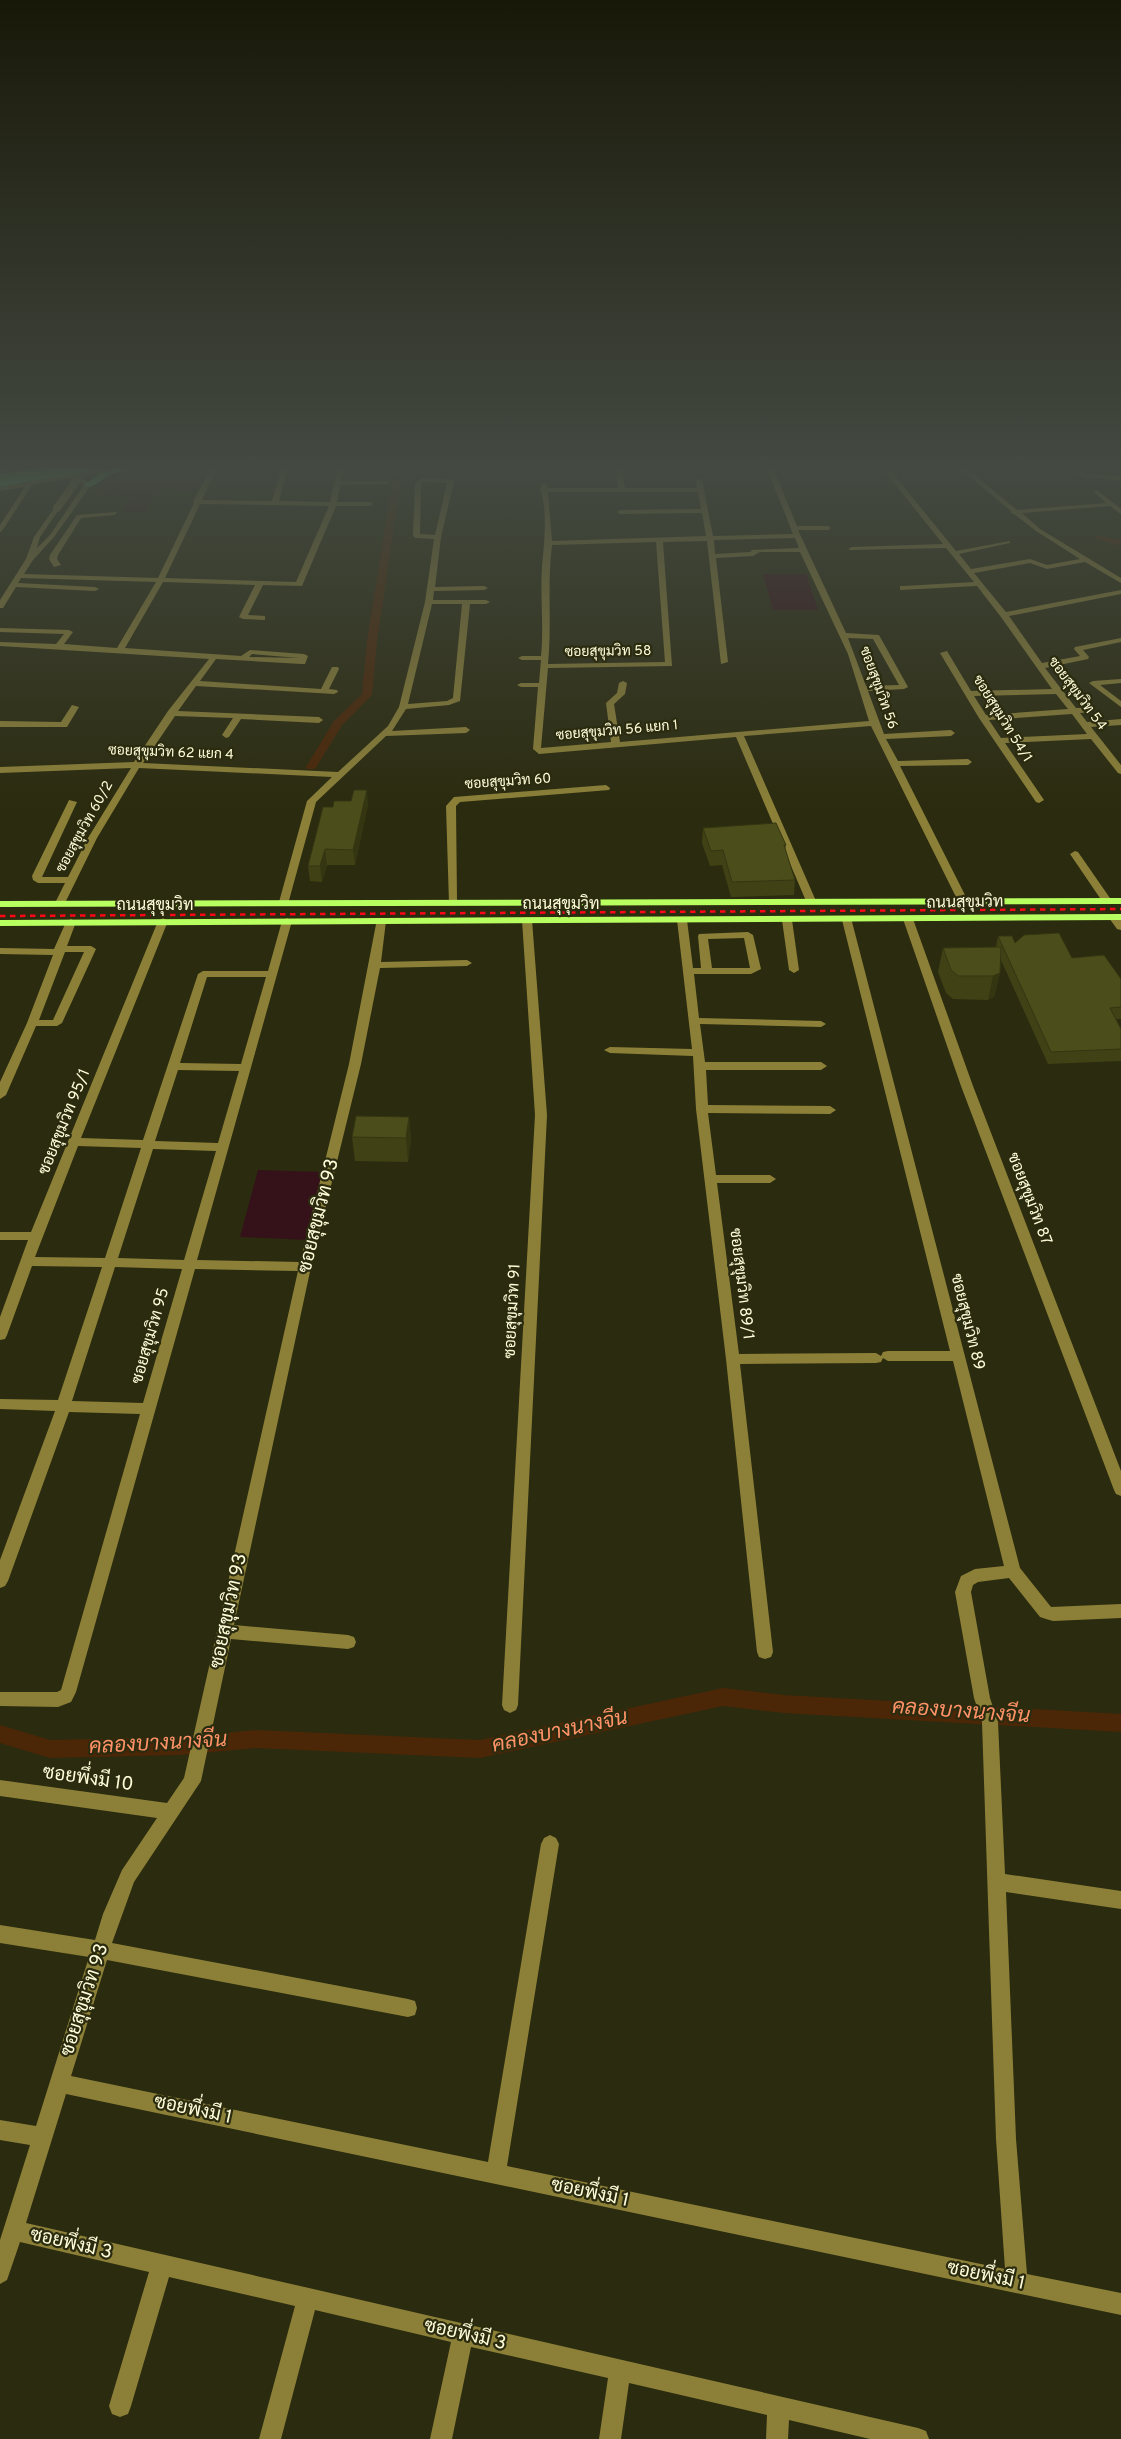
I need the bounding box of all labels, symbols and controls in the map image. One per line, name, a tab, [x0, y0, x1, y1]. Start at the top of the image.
street label: ซอยสุขุมวิท 58	[564, 642, 652, 661]
street label: ซอยสุขุมวิท 56	[855, 644, 902, 732]
street label: ซอยสุขุมวิท 54	[1044, 653, 1111, 734]
street label: ซอยสุขุมวิท 54/1	[968, 672, 1036, 766]
street label: ซอยสุขุมวิท 56 แยก 1	[555, 716, 679, 745]
street label: ซอยสุขุมวิท 62 แยก 4	[108, 741, 234, 764]
street label: ซอยสุขุมวิท 60	[464, 769, 552, 794]
street label: ซอยสุขุมวิท 60/2	[52, 778, 117, 876]
street label: ถนนสุขุมวิท	[926, 891, 1004, 914]
street label: ถนนสุขุมวิท	[523, 894, 600, 915]
street label: ถนนสุขุมวิท	[117, 895, 194, 916]
street label: ซอยสุขุมวิท 95/1	[34, 1066, 95, 1178]
street label: ซอยสุขุมวิท 87	[1002, 1150, 1057, 1248]
street label: ซอยสุขุมวิท 93	[293, 1156, 345, 1276]
street label: ซอยสุขุมวิท 89/1	[724, 1227, 759, 1341]
street label: ซอยสุขุมวิท 91	[500, 1263, 525, 1359]
street label: ซอยสุขุมวิท 89	[945, 1272, 990, 1372]
street label: ซอยสุขุมวิท 95	[127, 1285, 174, 1386]
street label: ซอยสุขุมวิท 93	[205, 1551, 253, 1671]
water label: คลองบางนางจีน	[891, 1693, 1032, 1730]
water label: คลองบางนางจีน	[489, 1703, 631, 1760]
water label: คลองบางนางจีน	[88, 1726, 228, 1761]
street label: ซอยพึ่งมี 10	[41, 1754, 136, 1797]
street label: ซอยสุขุมวิท 93	[55, 1941, 115, 2059]
street label: ซอยพึ่งมี 1	[152, 2083, 236, 2130]
street label: ซอยพึ่งมี 1	[549, 2166, 633, 2213]
street label: ซอยพึ่งมี 3	[28, 2216, 116, 2265]
street label: ซอยพึ่งมี 1	[945, 2249, 1029, 2296]
street label: ซอยพึ่งมี 3	[422, 2307, 510, 2356]

